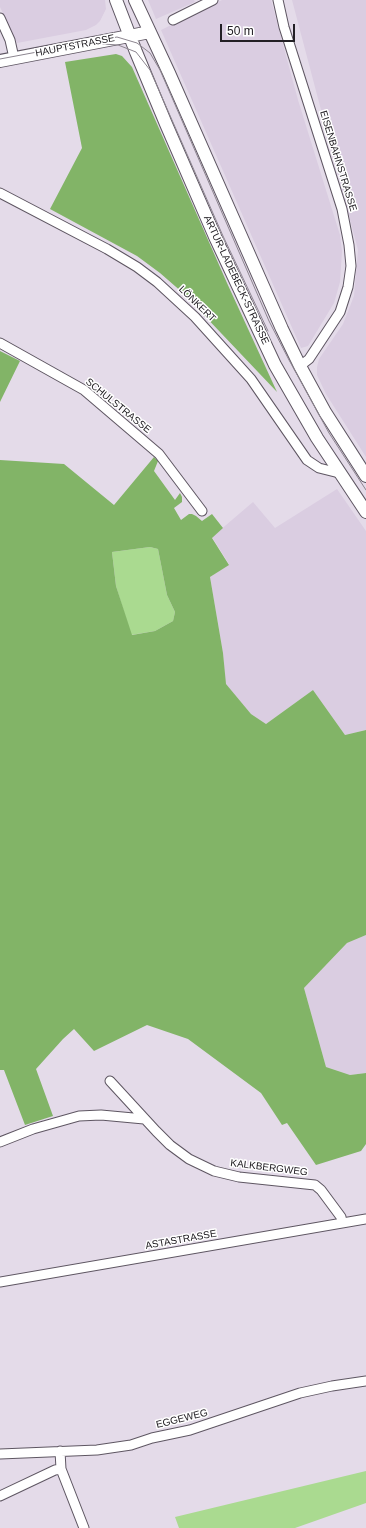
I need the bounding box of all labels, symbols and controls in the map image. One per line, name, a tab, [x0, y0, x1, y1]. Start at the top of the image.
scale bar	[222, 16, 297, 42]
text: 50 m	[227, 24, 254, 38]
street label: HAUPTSTRASSE	[34, 32, 116, 60]
street label: EISENBAHNSTRASSE	[317, 109, 359, 213]
street label: ARTUR-LADEBECK-STRASSE	[201, 214, 271, 346]
street label: LÖNKERT	[176, 283, 218, 325]
street label: SCHULSTRASSE	[83, 376, 153, 436]
street label: KALKBERGWEG	[230, 1157, 308, 1179]
street label: ASTASTRASSE	[144, 1228, 218, 1252]
street label: EGGEWEG	[155, 1407, 209, 1431]

